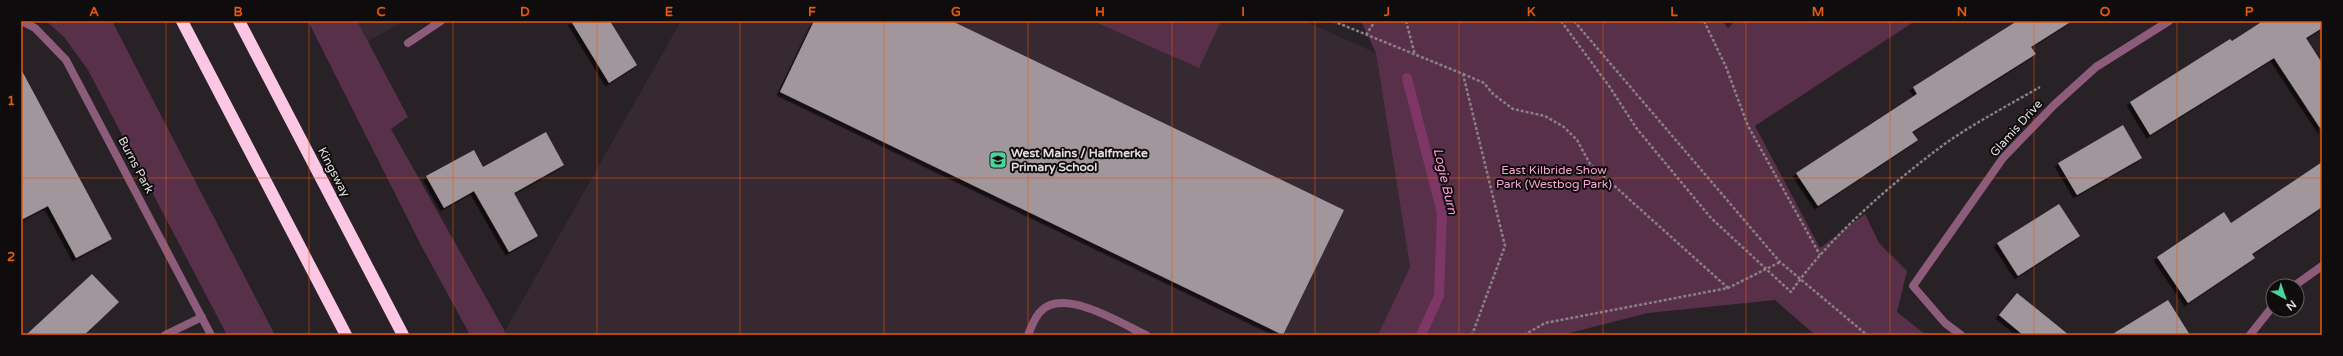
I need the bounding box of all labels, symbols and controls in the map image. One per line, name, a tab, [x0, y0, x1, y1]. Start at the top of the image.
text: A	[89, 4, 99, 20]
text: B	[233, 4, 243, 20]
text: C	[376, 4, 386, 20]
text: D	[520, 4, 530, 20]
text: E	[665, 4, 673, 20]
text: F	[808, 4, 816, 20]
text: G	[951, 4, 961, 20]
text: H	[1095, 4, 1105, 20]
text: I	[1241, 4, 1245, 20]
text: J	[1383, 4, 1390, 20]
text: K	[1527, 4, 1536, 20]
text: L	[1670, 4, 1678, 20]
text: M	[1812, 4, 1824, 20]
text: N	[1957, 4, 1967, 20]
text: O	[2100, 4, 2111, 20]
text: P	[2245, 4, 2254, 20]
text: 1	[7, 93, 15, 109]
street label: Glamis Drive	[1987, 97, 2045, 159]
street label: Burns Park	[115, 134, 157, 196]
street label: Kingsway	[315, 145, 353, 200]
place label: West Mains / Halfmerke Primary School	[1011, 146, 1148, 175]
water label: Logie Burn	[1430, 147, 1461, 217]
school or university icon: West Mains / Halfmerke Primary School	[988, 150, 1008, 170]
park label: East Kilbride Show Park (Westbog Park)	[1496, 163, 1612, 191]
text: 2	[7, 249, 15, 265]
north arrow	[2265, 278, 2305, 318]
text: N	[2284, 297, 2299, 313]

